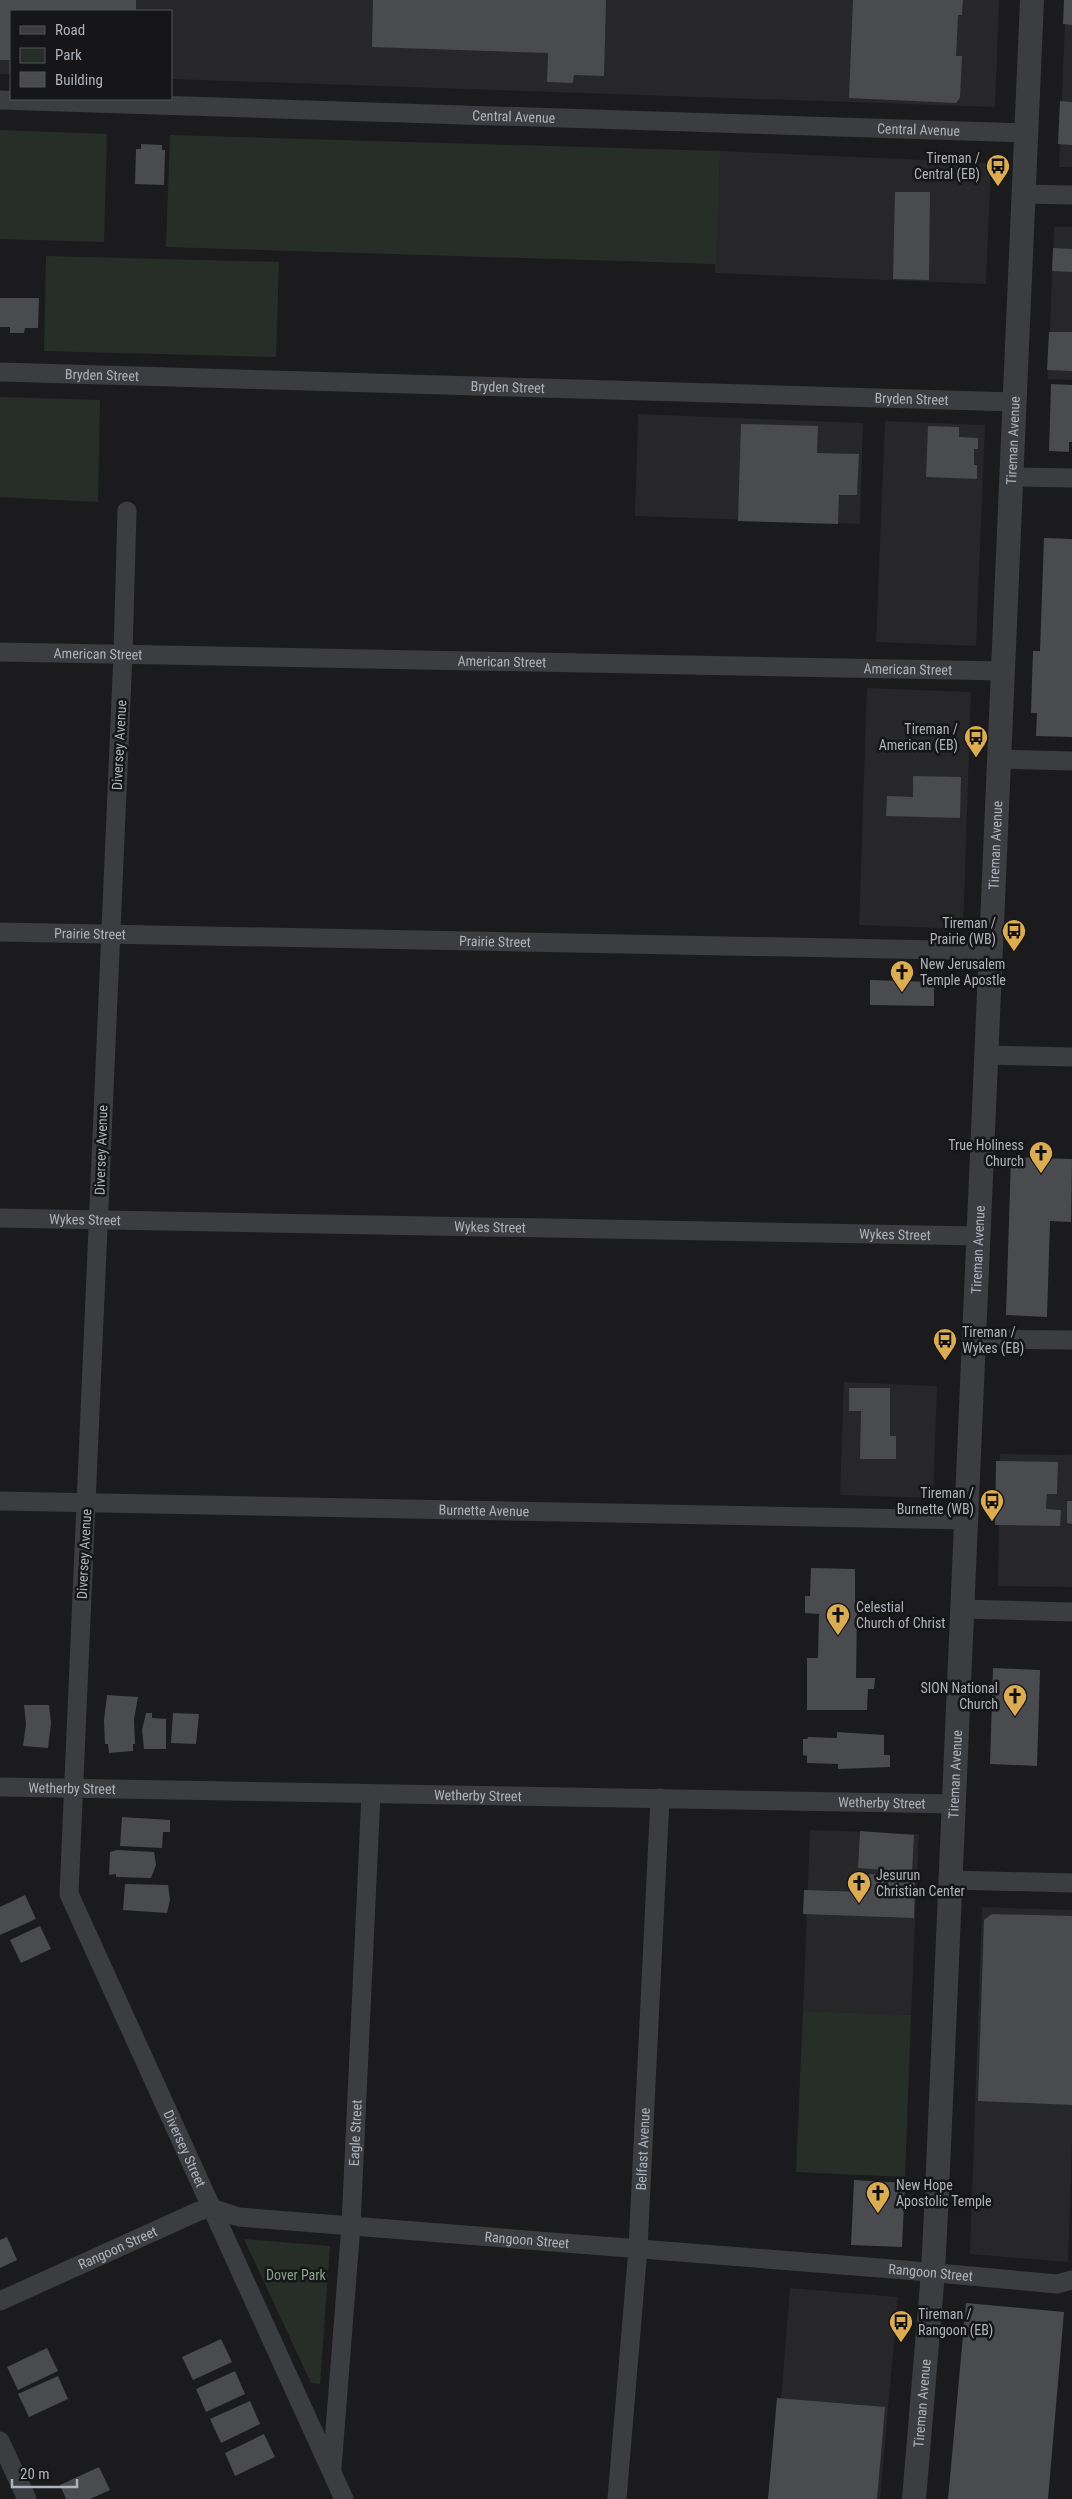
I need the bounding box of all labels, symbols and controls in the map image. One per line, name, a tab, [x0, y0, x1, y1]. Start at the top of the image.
legend	[10, 10, 172, 100]
text: Road	[55, 21, 85, 39]
text: Park	[55, 46, 82, 64]
text: Building	[55, 71, 103, 89]
street label: Central Avenue	[472, 107, 556, 126]
street label: Central Avenue	[877, 120, 961, 139]
place label: Tireman / Central (EB)	[914, 150, 980, 183]
bus stop icon: Tireman / Central (EB)	[985, 153, 1011, 187]
street label: Bryden Street	[65, 366, 139, 384]
street label: Bryden Street	[470, 378, 545, 396]
street label: Bryden Street	[874, 390, 949, 408]
street label: Tireman Avenue	[1003, 395, 1023, 485]
street label: American Street	[53, 645, 142, 663]
street label: American Street	[457, 653, 546, 670]
street label: American Street	[863, 660, 952, 678]
street label: Diversey Avenue	[109, 699, 129, 790]
place label: Tireman / American (EB)	[879, 721, 958, 754]
bus stop icon: Tireman / American (EB)	[963, 724, 989, 758]
street label: Tireman Avenue	[985, 800, 1005, 890]
place label: Tireman / Prairie (WB)	[930, 915, 996, 948]
bus stop icon: Tireman / Prairie (WB)	[1001, 918, 1027, 952]
street label: Prairie Street	[54, 925, 126, 942]
street label: Prairie Street	[459, 933, 531, 950]
place label: New Jerusalem Temple Apostle	[920, 956, 1006, 988]
church icon: New Jerusalem Temple Apostle	[889, 959, 915, 993]
street label: Diversey Avenue	[91, 1104, 111, 1195]
place label: True Holiness Church	[948, 1137, 1024, 1169]
church icon: True Holiness Church	[1028, 1140, 1054, 1174]
street label: Tireman Avenue	[968, 1205, 988, 1294]
street label: Wykes Street	[49, 1211, 121, 1228]
street label: Wykes Street	[454, 1218, 526, 1236]
street label: Wykes Street	[859, 1226, 931, 1243]
place label: Tireman / Wykes (EB)	[962, 1324, 1024, 1357]
bus stop icon: Tireman / Wykes (EB)	[932, 1327, 958, 1361]
place label: Tireman / Burnette (WB)	[897, 1485, 974, 1518]
bus stop icon: Tireman / Burnette (WB)	[979, 1488, 1005, 1522]
street label: Burnette Avenue	[439, 1502, 530, 1519]
street label: Diversey Avenue	[74, 1508, 94, 1599]
place label: Celestial Church of Christ	[856, 1599, 945, 1631]
church icon: Celestial Church of Christ	[825, 1602, 851, 1636]
place label: SION National Church	[920, 1680, 998, 1712]
church icon: SION National Church	[1002, 1683, 1028, 1717]
street label: Tireman Avenue	[945, 1729, 965, 1819]
street label: Wetherby Street	[28, 1780, 116, 1797]
street label: Wetherby Street	[434, 1787, 522, 1804]
street label: Wetherby Street	[838, 1794, 926, 1811]
place label: Jesurun Christian Center	[876, 1867, 965, 1899]
church icon: Jesurun Christian Center	[846, 1870, 872, 1904]
street label: Eagle Street	[346, 2099, 365, 2166]
street label: Belfast Avenue	[633, 2107, 653, 2191]
street label: Diversey Street	[160, 2108, 209, 2190]
place label: New Hope Apostolic Temple	[896, 2177, 992, 2209]
church icon: New Hope Apostolic Temple	[865, 2180, 891, 2214]
street label: Rangoon Street	[76, 2223, 159, 2273]
street label: Rangoon Street	[484, 2229, 570, 2251]
street label: Rangoon Street	[888, 2261, 974, 2284]
park label: Dover Park	[266, 2267, 327, 2283]
place label: Tireman / Rangoon (EB)	[918, 2306, 993, 2339]
bus stop icon: Tireman / Rangoon (EB)	[888, 2309, 914, 2343]
street label: Tireman Avenue	[910, 2358, 934, 2448]
scale bar	[12, 2456, 78, 2488]
text: 20 m	[20, 2465, 50, 2483]

